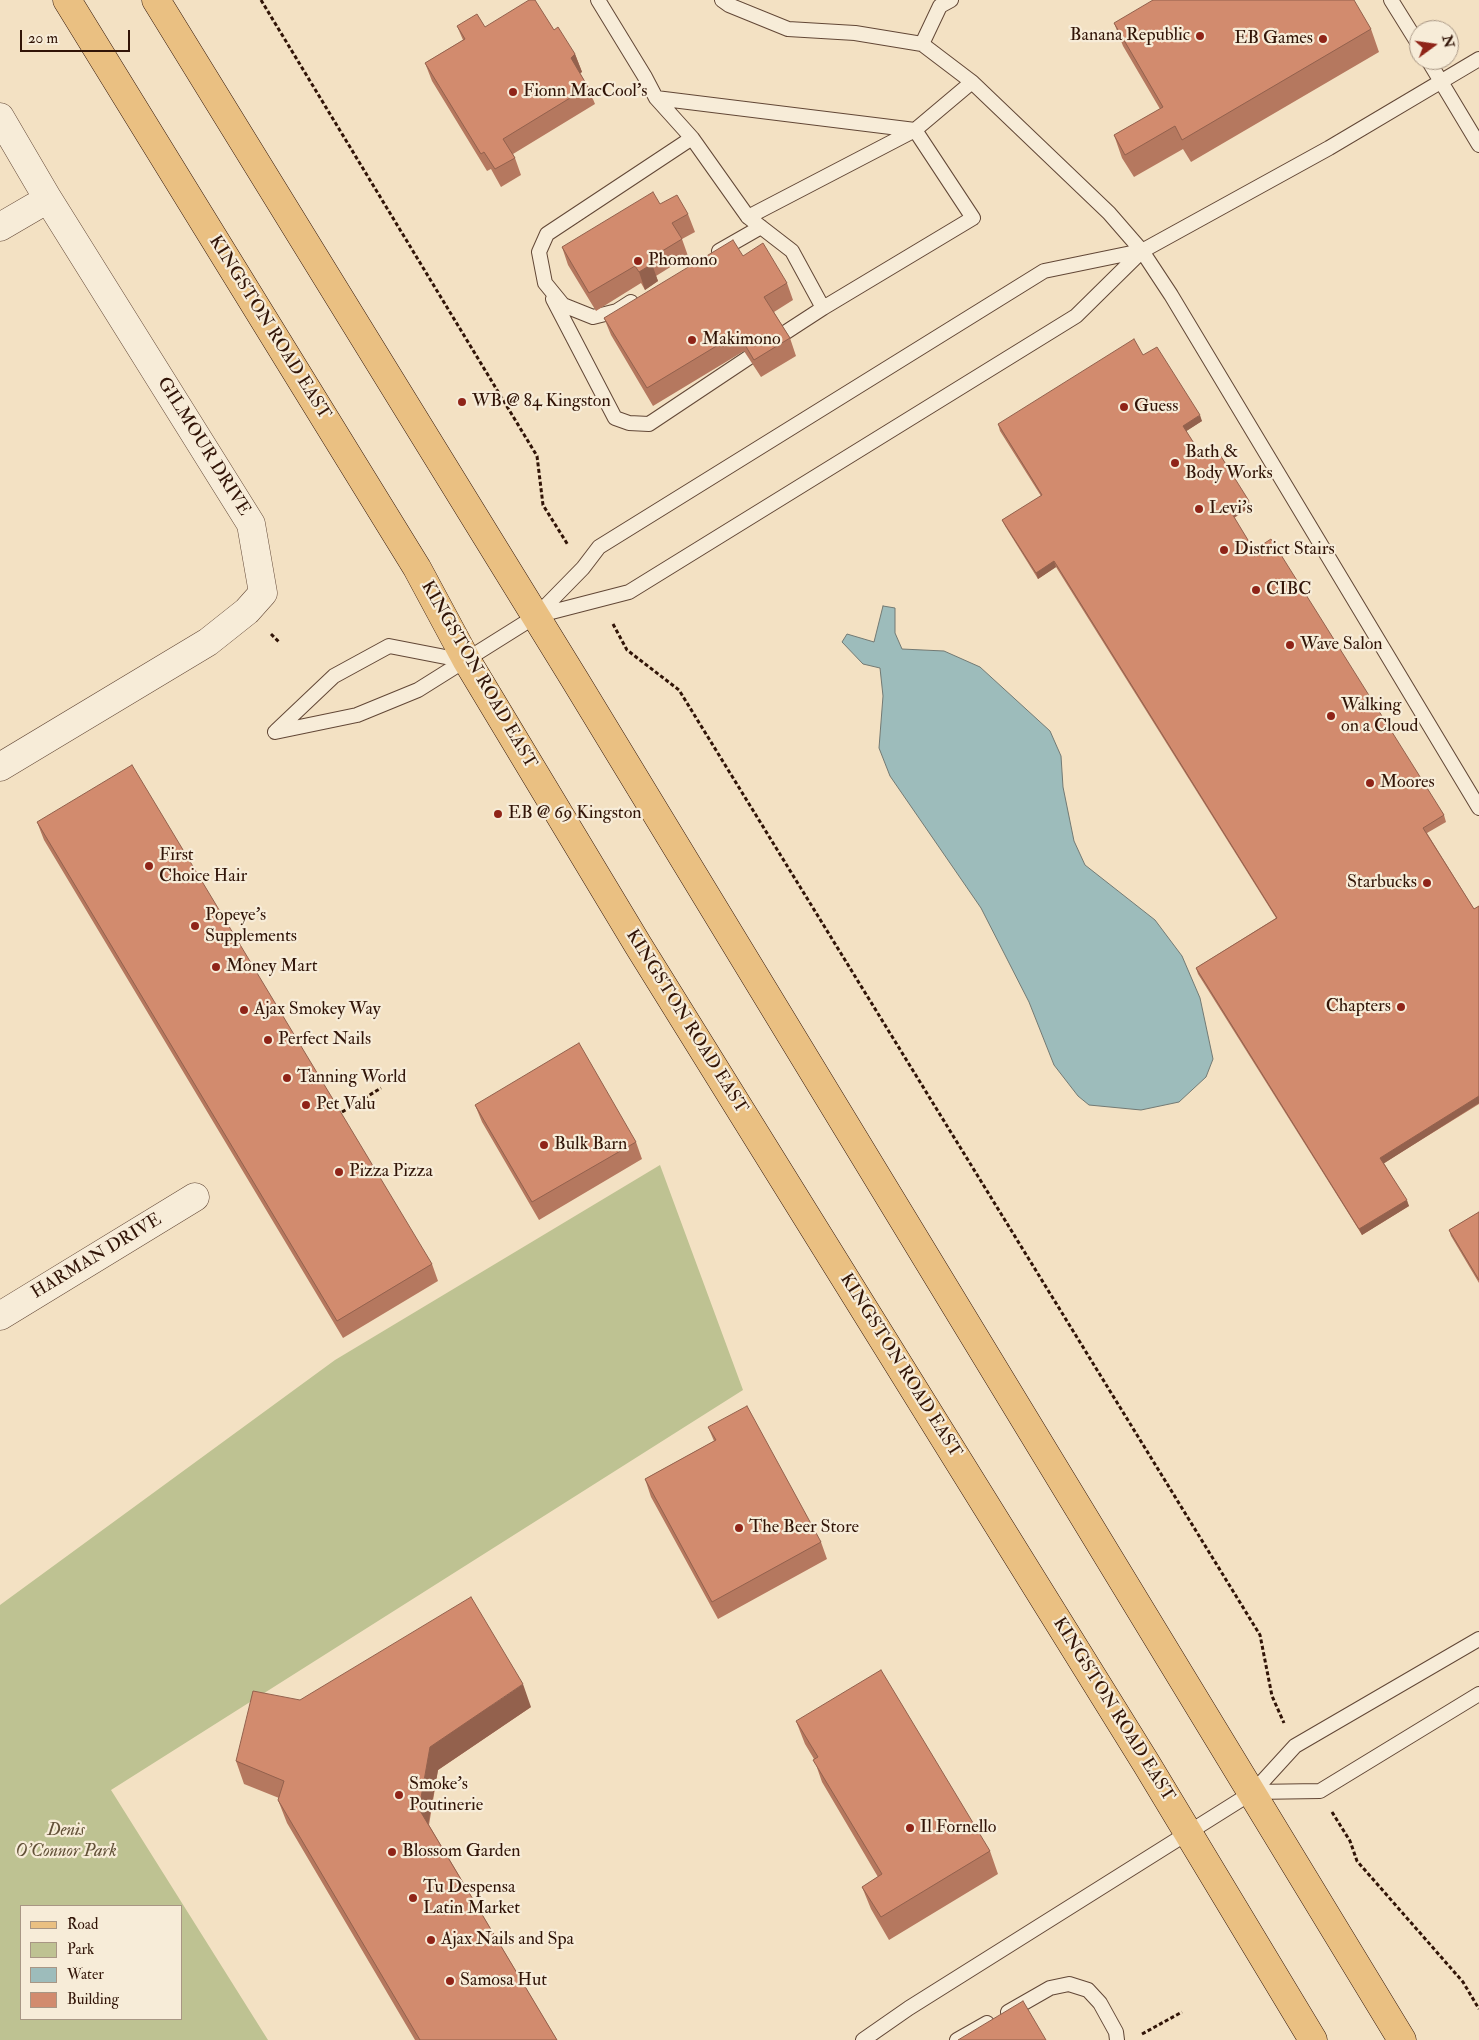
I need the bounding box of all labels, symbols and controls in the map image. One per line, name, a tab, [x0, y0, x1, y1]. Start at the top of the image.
scale bar	[22, 20, 132, 52]
north arrow	[1409, 20, 1459, 70]
place label: Banana Republic	[1070, 25, 1190, 47]
place label: EB Games	[1234, 28, 1313, 50]
text: 20 m	[28, 29, 58, 48]
marker: Banana Republic	[1194, 30, 1206, 42]
marker: EB Games	[1317, 33, 1329, 45]
text: N	[1438, 33, 1458, 50]
place label: Fionn MacCool's	[523, 81, 647, 103]
marker: Fionn MacCool's	[507, 86, 519, 98]
street label: KINGSTON ROAD EAST	[203, 232, 335, 424]
place label: Phomono	[648, 250, 717, 272]
marker: Phomono	[632, 255, 644, 267]
place label: Makimono	[702, 329, 781, 351]
marker: Makimono	[686, 334, 698, 346]
street label: GILMOUR DRIVE	[152, 374, 254, 520]
place label: WB @ 84 Kingston	[472, 391, 611, 413]
marker: WB @ 84 Kingston	[456, 396, 468, 408]
place label: Guess	[1134, 396, 1178, 418]
marker: Guess	[1118, 401, 1130, 413]
place label: Bath & Body Works	[1185, 442, 1273, 484]
marker: Bath & Body Works	[1169, 457, 1181, 469]
place label: Levi's	[1209, 498, 1253, 520]
marker: Levi's	[1193, 503, 1205, 515]
place label: District Stairs	[1234, 539, 1335, 561]
marker: District Stairs	[1218, 544, 1230, 556]
street label: KINGSTON ROAD EAST	[415, 577, 541, 773]
place label: CIBC	[1266, 579, 1311, 601]
marker: CIBC	[1250, 584, 1262, 596]
place label: Wave Salon	[1300, 634, 1383, 656]
marker: Wave Salon	[1284, 639, 1296, 651]
place label: Walking on a Cloud	[1341, 695, 1418, 738]
marker: Walking on a Cloud	[1325, 710, 1337, 722]
place label: Moores	[1380, 772, 1435, 794]
marker: Moores	[1364, 777, 1376, 789]
place label: EB @ 69 Kingston	[508, 803, 642, 825]
marker: EB @ 69 Kingston	[492, 808, 504, 820]
place label: First Choice Hair	[159, 845, 247, 888]
marker: First Choice Hair	[143, 860, 155, 872]
place label: Starbucks	[1347, 872, 1417, 894]
marker: Starbucks	[1421, 877, 1433, 889]
place label: Popeye's Supplements	[205, 905, 297, 948]
marker: Popeye's Supplements	[189, 920, 201, 932]
street label: KINGSTON ROAD EAST	[620, 926, 752, 1118]
place label: Money Mart	[226, 956, 317, 978]
marker: Money Mart	[210, 961, 222, 973]
place label: Chapters	[1326, 996, 1391, 1018]
place label: Ajax Smokey Way	[254, 999, 381, 1021]
marker: Chapters	[1395, 1001, 1407, 1013]
marker: Ajax Smokey Way	[238, 1004, 250, 1016]
place label: Perfect Nails	[278, 1029, 371, 1051]
marker: Perfect Nails	[262, 1034, 274, 1046]
place label: Tanning World	[297, 1067, 406, 1089]
marker: Tanning World	[281, 1072, 293, 1084]
place label: Pet Valu	[316, 1094, 376, 1116]
marker: Pet Valu	[300, 1099, 312, 1111]
place label: Bulk Barn	[554, 1134, 627, 1156]
marker: Bulk Barn	[538, 1139, 550, 1151]
place label: Pizza Pizza	[349, 1161, 433, 1183]
marker: Pizza Pizza	[333, 1166, 345, 1178]
street label: HARMAN DRIVE	[28, 1210, 166, 1304]
street label: KINGSTON ROAD EAST	[834, 1270, 966, 1462]
place label: The Beer Store	[749, 1517, 859, 1539]
marker: The Beer Store	[733, 1522, 745, 1534]
street label: KINGSTON ROAD EAST	[1047, 1614, 1179, 1806]
place label: Smoke's Poutinerie	[409, 1774, 483, 1816]
marker: Smoke's Poutinerie	[393, 1789, 405, 1801]
place label: Il Fornello	[920, 1817, 997, 1839]
park label: Denis O'Connor Park	[15, 1820, 117, 1862]
marker: Il Fornello	[904, 1822, 916, 1834]
place label: Blossom Garden	[402, 1841, 520, 1863]
marker: Blossom Garden	[386, 1846, 398, 1858]
place label: Tu Despensa Latin Market	[423, 1877, 520, 1920]
marker: Tu Despensa Latin Market	[407, 1892, 419, 1904]
legend	[20, 1905, 182, 2020]
text: Road	[67, 1915, 98, 1934]
place label: Ajax Nails and Spa	[441, 1929, 574, 1951]
marker: Ajax Nails and Spa	[425, 1934, 437, 1946]
text: Park	[67, 1940, 94, 1959]
text: Water	[67, 1965, 104, 1984]
place label: Samosa Hut	[460, 1970, 547, 1992]
marker: Samosa Hut	[444, 1975, 456, 1987]
text: Building	[67, 1990, 119, 2009]

